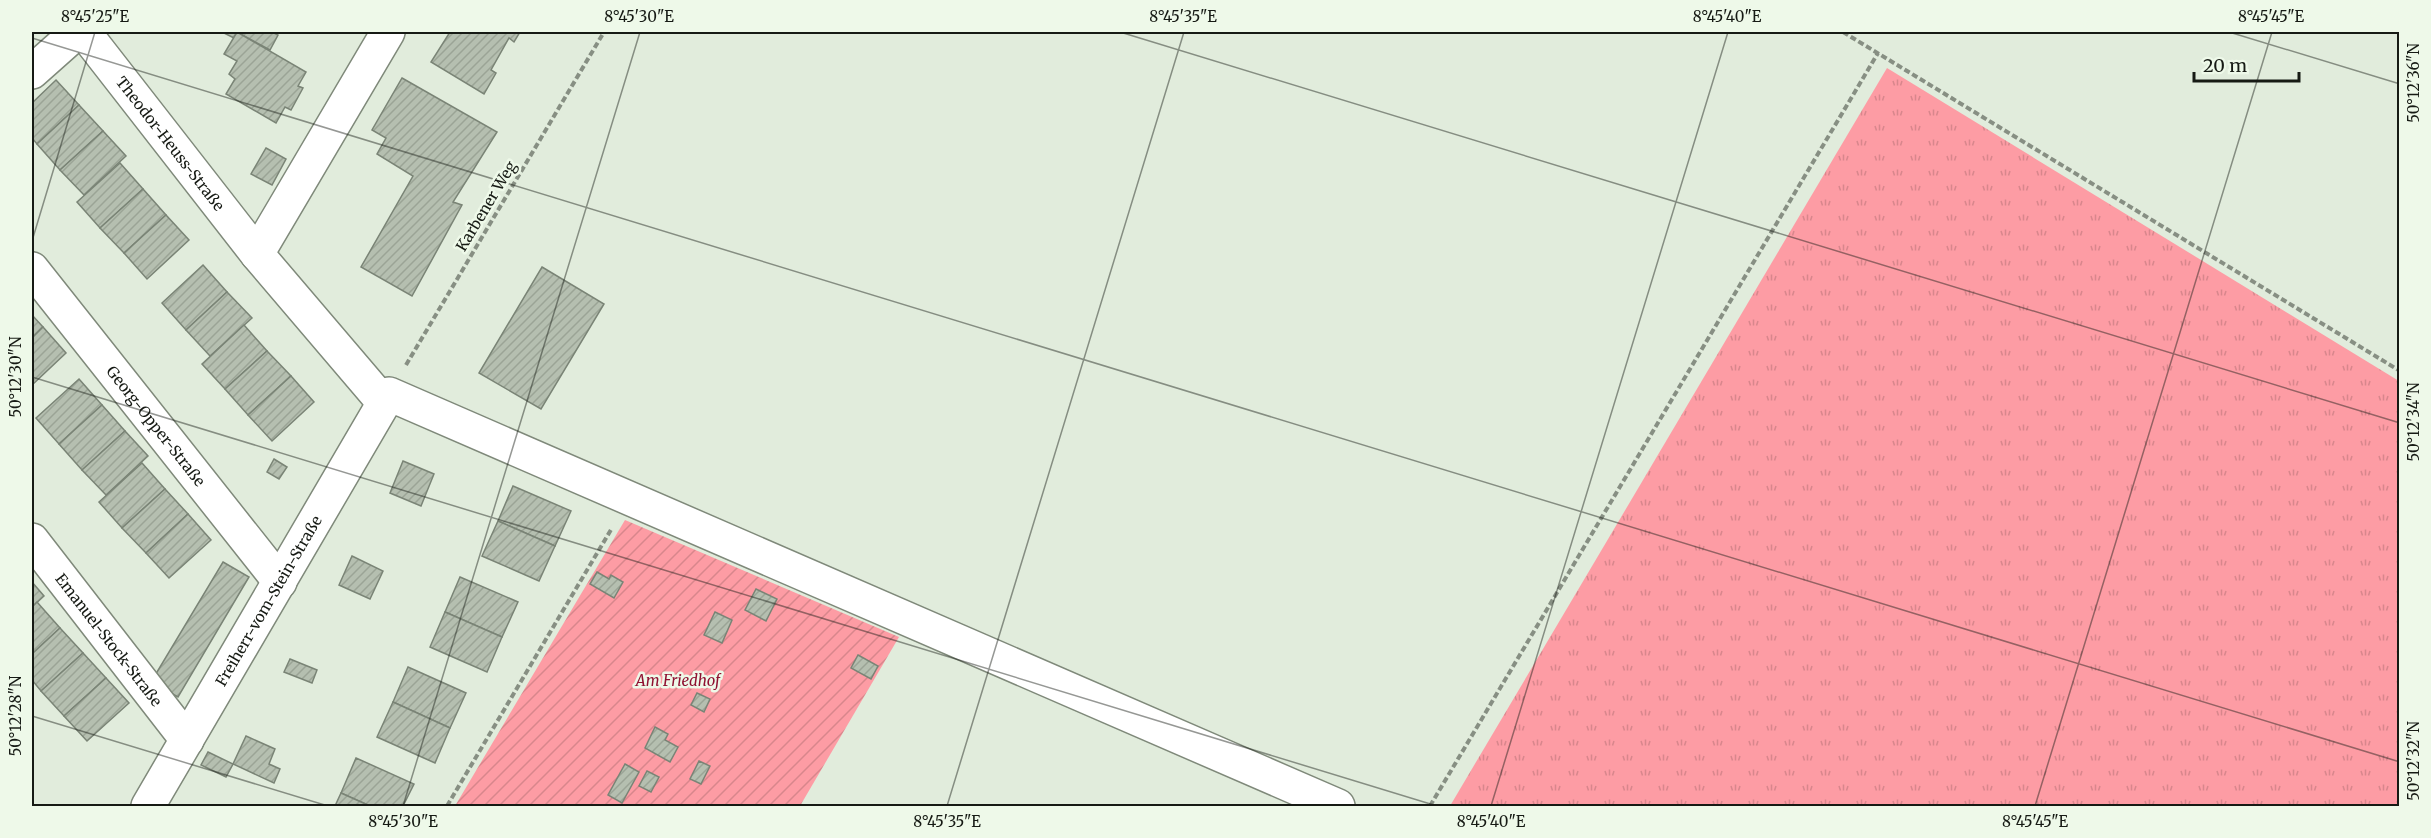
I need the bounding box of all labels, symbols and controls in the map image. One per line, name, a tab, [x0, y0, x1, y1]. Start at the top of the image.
text: 8°45'25"E	[61, 7, 130, 26]
text: 8°45'30"E	[604, 7, 674, 26]
text: 8°45'35"E	[1149, 7, 1217, 26]
text: 8°45'40"E	[1693, 7, 1762, 26]
text: 8°45'45"E	[2238, 7, 2305, 26]
text: 50°12'36"N	[2404, 43, 2423, 123]
scale bar	[2194, 45, 2299, 83]
text: 20 m	[2203, 54, 2247, 77]
street label: Theodor-Heuss-Straße	[112, 72, 229, 214]
street label: Karbener Weg	[452, 157, 520, 255]
text: 50°12'30"N	[6, 336, 25, 417]
street label: Georg-Opper-Straße	[103, 362, 210, 490]
text: 50°12'34"N	[2404, 382, 2423, 462]
street label: Freiherr-vom-Stein-Straße	[211, 512, 325, 689]
street label: Emanuel-Stock-Straße	[52, 569, 167, 710]
park label: Am Friedhof	[635, 671, 722, 690]
text: 50°12'28"N	[6, 675, 25, 756]
text: 50°12'32"N	[2404, 721, 2423, 801]
text: 8°45'30"E	[368, 812, 438, 831]
text: 8°45'35"E	[913, 812, 981, 831]
text: 8°45'40"E	[1457, 812, 1526, 831]
text: 8°45'45"E	[2002, 812, 2069, 831]

